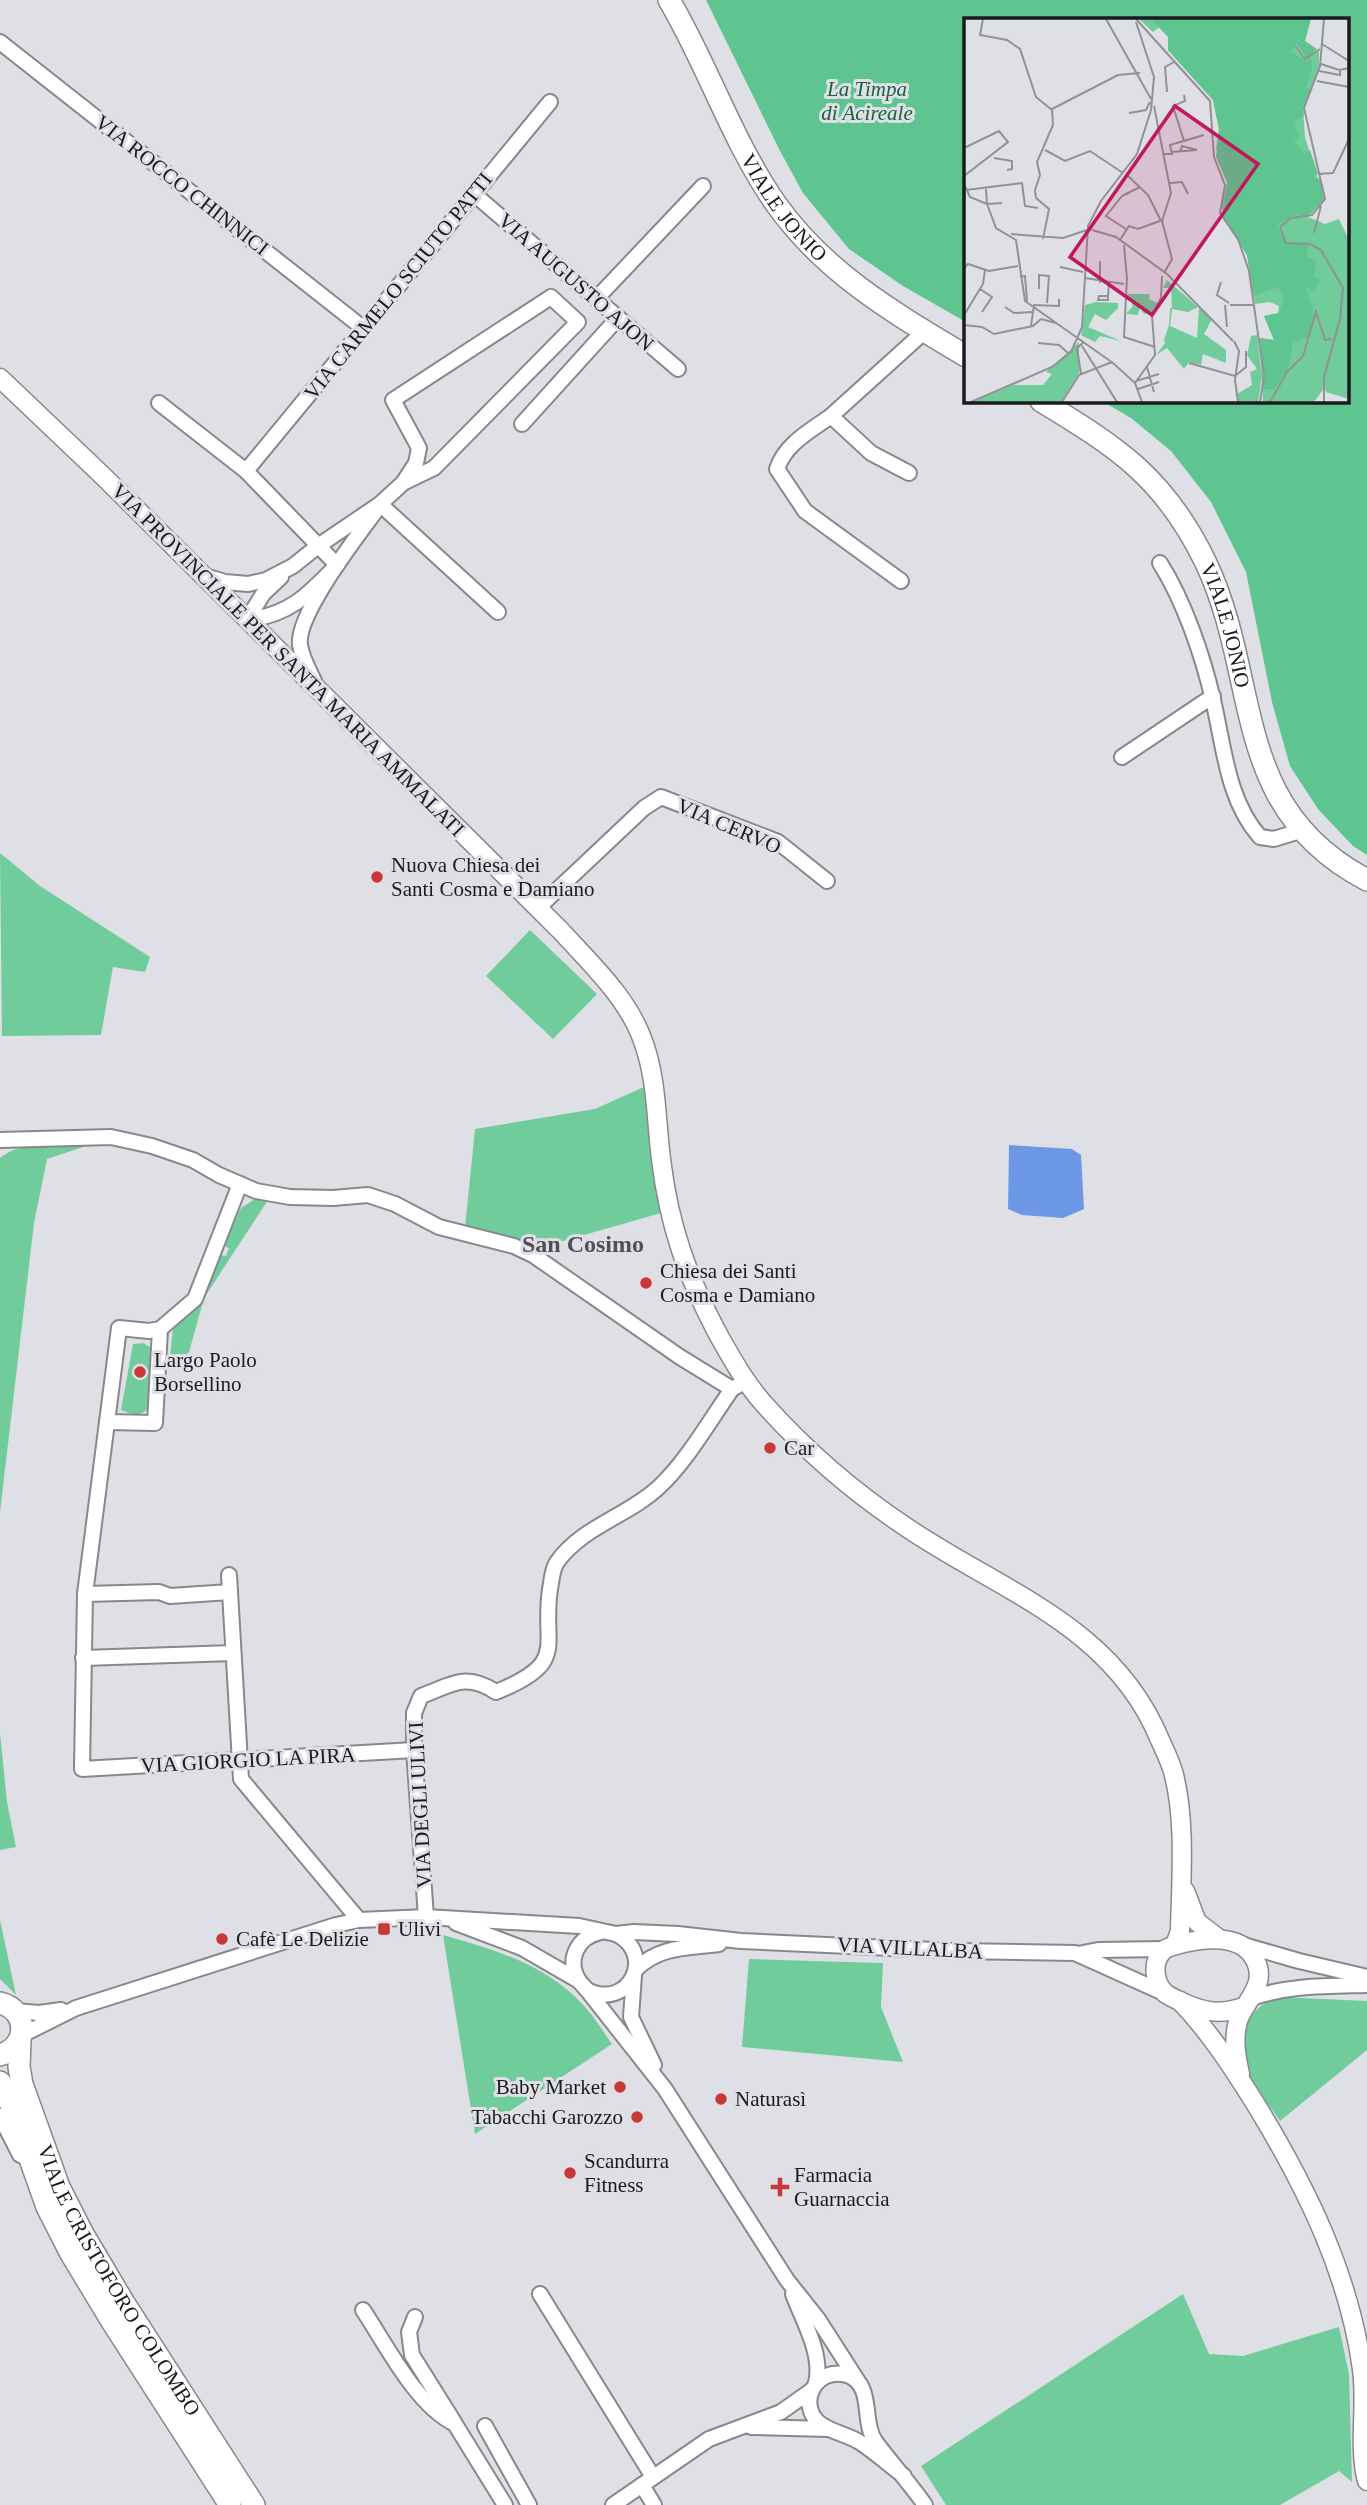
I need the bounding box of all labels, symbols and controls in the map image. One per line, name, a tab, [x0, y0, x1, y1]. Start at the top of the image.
inset map	[964, 18, 1350, 402]
park label: La Timpa di Acireale	[821, 77, 913, 125]
street label: VIA ROCCO CHINNICI	[90, 110, 274, 260]
street label: VIALE JONIO	[736, 149, 832, 266]
street label: VIA CARMELO SCIUTO PATTI	[299, 168, 497, 404]
street label: VIA AUGUSTO AJON	[493, 208, 659, 356]
street label: VIA PROVINCIALE PER SANTA MARIA AMMALATI	[107, 479, 469, 841]
street label: VIALE JONIO	[1196, 559, 1255, 690]
street label: VIA CERVO	[673, 793, 785, 859]
place label: Nuova Chiesa dei Santi Cosma e Damiano	[391, 853, 595, 901]
marker: Nuova Chiesa dei Santi Cosma e Damiano	[369, 869, 385, 885]
district label: San Cosimo	[522, 1231, 644, 1257]
place label: Chiesa dei Santi Cosma e Damiano	[660, 1259, 815, 1307]
marker: Chiesa dei Santi Cosma e Damiano	[638, 1275, 654, 1291]
place label: Largo Paolo Borsellino	[154, 1348, 257, 1396]
marker: Largo Paolo Borsellino	[132, 1364, 148, 1380]
place label: Car	[784, 1436, 814, 1460]
marker: Car	[762, 1440, 778, 1456]
street label: VIA DEGLI ULIVI	[404, 1721, 436, 1889]
street label: VIA GIORGIO LA PIRA	[140, 1742, 357, 1778]
place label: Ulivi	[398, 1917, 441, 1941]
marker: Ulivi	[376, 1921, 392, 1937]
place label: Cafè Le Delizie	[236, 1927, 369, 1951]
marker: Cafè Le Delizie	[214, 1931, 230, 1947]
street label: VIA VILLALBA	[836, 1932, 984, 1964]
place label: Baby Market	[496, 2075, 606, 2099]
marker: Baby Market	[612, 2079, 628, 2095]
place label: Naturasì	[735, 2087, 806, 2111]
marker: Naturasì	[713, 2091, 729, 2107]
place label: Tabacchi Garozzo	[471, 2105, 623, 2129]
marker: Tabacchi Garozzo	[629, 2109, 645, 2125]
street label: VIALE CRISTOFORO COLOMBO	[33, 2141, 205, 2420]
place label: Scandurra Fitness	[584, 2149, 670, 2197]
place label: Farmacia Guarnaccia	[794, 2163, 890, 2211]
marker: Scandurra Fitness	[562, 2165, 578, 2181]
marker: Farmacia Guarnaccia	[772, 2179, 788, 2195]

